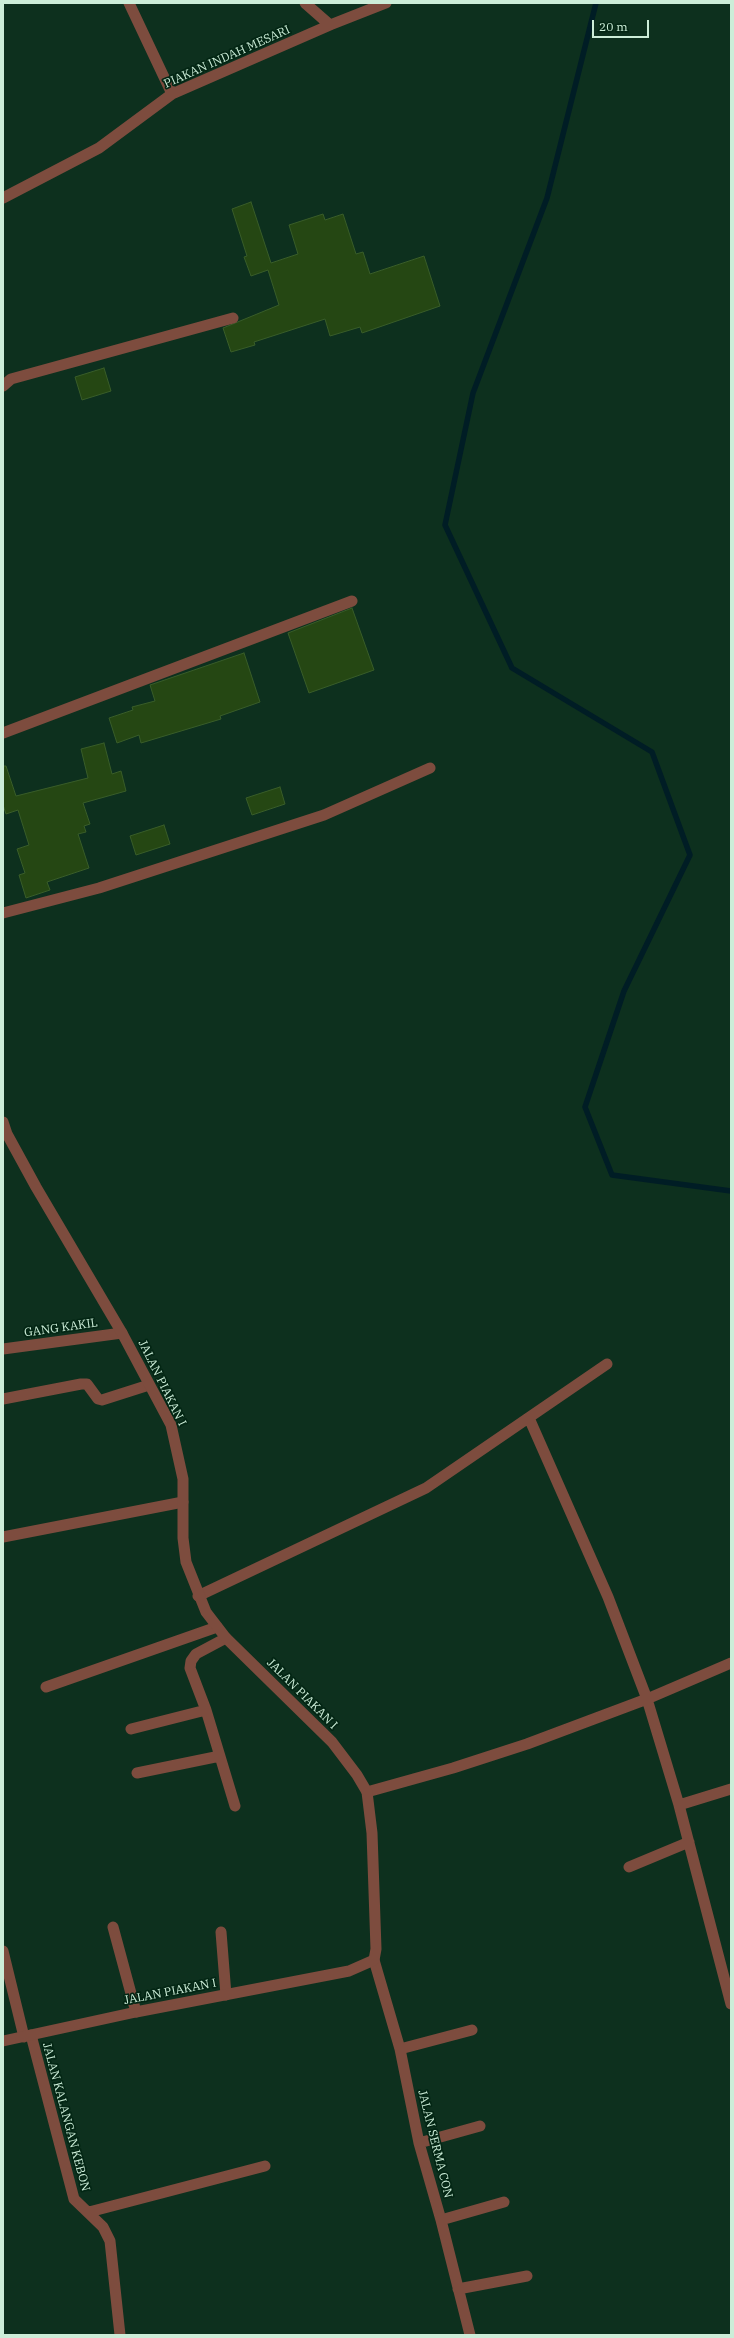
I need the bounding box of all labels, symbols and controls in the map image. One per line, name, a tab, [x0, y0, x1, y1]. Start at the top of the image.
scale bar	[594, 12, 651, 38]
text: 20 m	[599, 19, 628, 34]
street label: PIAKAN INDAH MESARI	[162, 23, 292, 91]
street label: GANG KAKIL	[23, 1316, 99, 1340]
street label: JALAN PIAKAN I	[135, 1338, 189, 1428]
street label: JALAN PIAKAN I	[264, 1656, 340, 1732]
street label: JALAN PIAKAN I	[123, 1976, 217, 2008]
street label: JALAN KALANGAN KEBON	[39, 2041, 93, 2193]
street label: JALAN SERMA CON	[415, 2088, 455, 2200]

